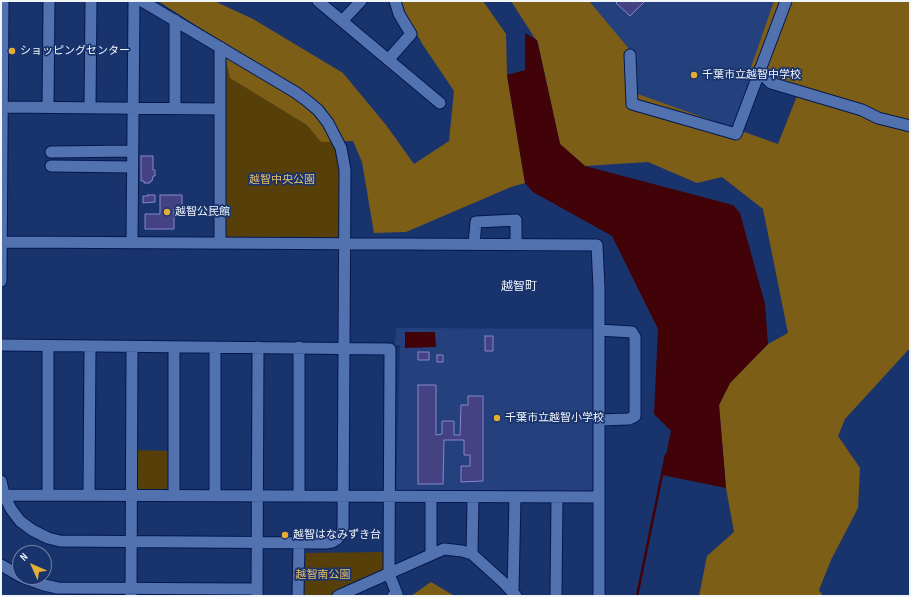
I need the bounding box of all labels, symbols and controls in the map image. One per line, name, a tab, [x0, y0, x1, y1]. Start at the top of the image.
place label: ショッピングセンター	[20, 44, 130, 58]
marker: ショッピングセンター	[7, 46, 17, 56]
place label: 千葉市立越智中学校	[702, 68, 801, 82]
marker: 千葉市立越智中学校	[689, 70, 699, 80]
park label: 越智中央公園	[249, 173, 315, 187]
place label: 越智公民館	[175, 205, 230, 219]
marker: 越智公民館	[162, 207, 172, 217]
district label: 越智町	[501, 280, 537, 294]
place label: 千葉市立越智小学校	[505, 411, 604, 425]
marker: 千葉市立越智小学校	[492, 413, 502, 423]
place label: 越智はなみずき台	[293, 528, 381, 542]
marker: 越智はなみずき台	[280, 530, 290, 540]
north arrow	[12, 545, 52, 585]
text: N	[17, 550, 31, 564]
park label: 越智南公園	[296, 568, 350, 582]

